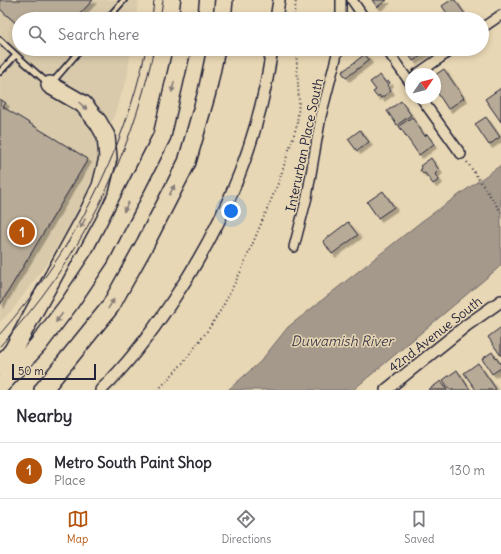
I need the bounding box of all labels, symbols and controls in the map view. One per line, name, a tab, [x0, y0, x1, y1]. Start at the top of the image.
search box	[12, 12, 489, 56]
icon: search	[26, 23, 48, 45]
text: Search here	[58, 25, 139, 44]
north arrow	[405, 68, 441, 104]
street label: Interurban Place South	[282, 76, 327, 213]
one-way arrow	[170, 81, 176, 93]
one-way arrow	[78, 101, 88, 110]
one-way arrow	[169, 184, 176, 196]
one-way arrow	[122, 201, 129, 213]
your location	[221, 201, 241, 221]
pin: 1	[9, 217, 35, 247]
one-way arrow	[80, 217, 86, 228]
street label: 42nd Avenue South	[385, 292, 486, 376]
one-way arrow	[107, 299, 115, 310]
one-way arrow	[55, 313, 63, 323]
water label: Duwamish River	[291, 332, 395, 350]
scale bar	[12, 362, 96, 381]
text: 50 m	[18, 364, 44, 378]
text: Nearby	[16, 405, 72, 427]
text: Metro South Paint Shop	[54, 453, 212, 472]
text: 1	[26, 462, 32, 479]
text: 130 m	[449, 462, 485, 479]
text: Place	[54, 472, 85, 489]
tab: Map	[67, 508, 89, 546]
tab: Directions	[222, 508, 271, 546]
tab: Saved	[404, 508, 434, 546]

